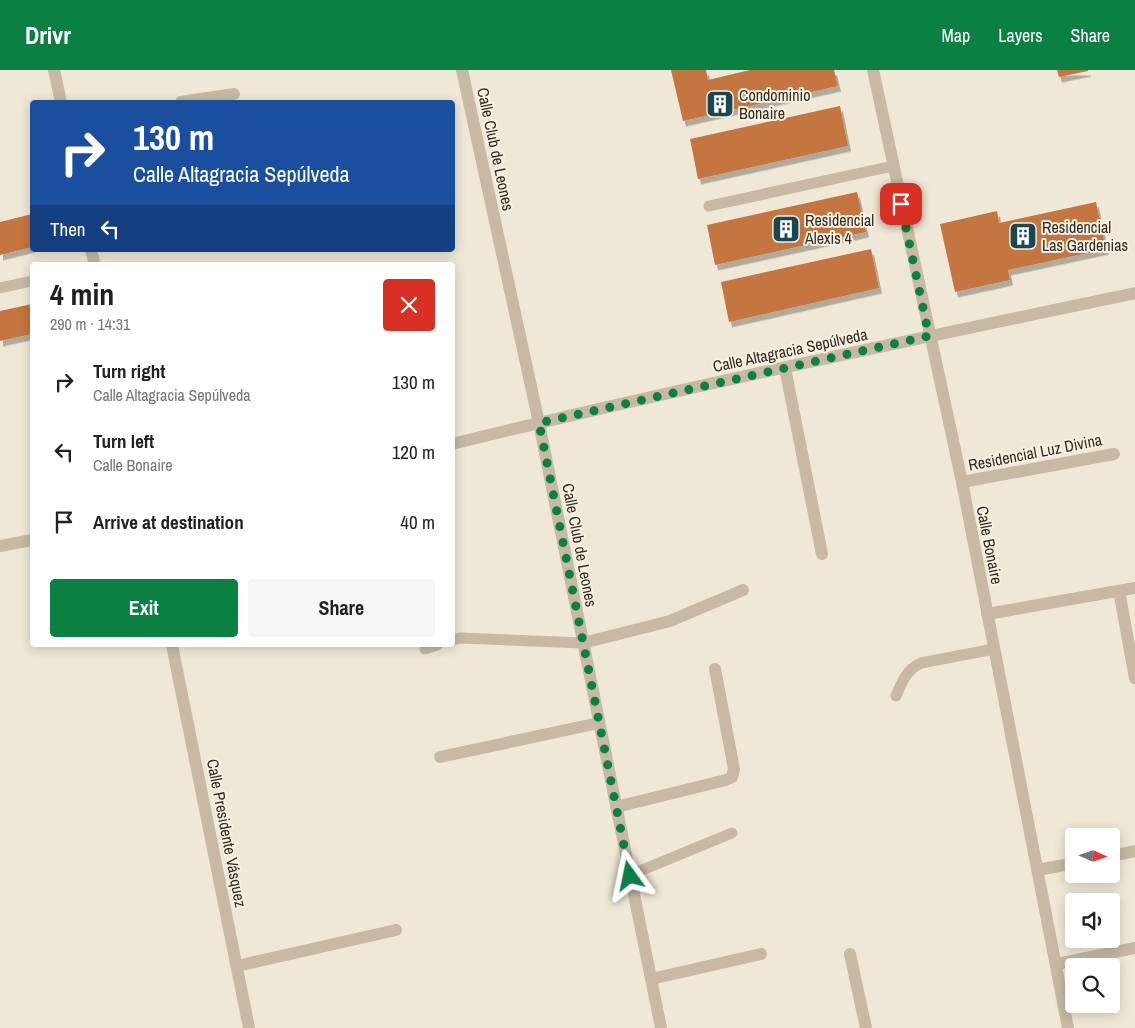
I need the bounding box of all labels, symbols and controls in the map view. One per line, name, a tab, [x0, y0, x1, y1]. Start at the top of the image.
text: Drivr	[25, 19, 71, 51]
text: Map	[942, 23, 970, 48]
text: Layers	[998, 23, 1043, 48]
text: Share	[1071, 23, 1110, 48]
place label: Condominio Bonaire	[739, 84, 810, 124]
street label: Calle Club de Leones	[472, 85, 520, 213]
building icon: Condominio Bonaire	[705, 89, 735, 119]
text: 130 m	[133, 114, 214, 161]
icon: right	[50, 120, 115, 185]
text: Calle Altagracia Sepúlveda	[133, 159, 350, 189]
pin	[880, 183, 922, 225]
icon: arrive	[887, 190, 915, 218]
place label: Residencial Alexis 4	[804, 209, 874, 249]
building icon: Residencial Alexis 4	[771, 214, 801, 244]
icon: left	[96, 215, 124, 243]
text: Then	[50, 216, 86, 242]
place label: Residencial Las Gardenias	[1042, 216, 1128, 256]
building icon: Residencial Las Gardenias	[1008, 221, 1038, 251]
text: 4 min	[50, 274, 114, 314]
button: close	[383, 279, 435, 331]
text: 290 m · 14:31	[50, 313, 130, 335]
street label: Calle Altagracia Sepúlveda	[711, 323, 870, 377]
text: Turn right	[93, 358, 165, 384]
icon: right	[50, 368, 78, 396]
text: 130 m	[392, 369, 435, 395]
text: Calle Altagracia Sepúlveda	[93, 384, 251, 406]
text: Turn left	[93, 428, 154, 454]
street label: Residencial Luz Divina	[966, 428, 1104, 476]
icon: left	[50, 438, 78, 466]
text: 120 m	[392, 439, 435, 465]
text: Calle Bonaire	[93, 454, 173, 476]
street label: Calle Club de Leones	[557, 481, 603, 609]
street label: Calle Bonaire	[972, 504, 1008, 586]
icon: arrive	[50, 508, 78, 536]
text: Arrive at destination	[93, 509, 244, 535]
text: 40 m	[400, 509, 435, 535]
button: Exit	[50, 579, 238, 637]
button: Share	[248, 579, 435, 637]
street label: Calle Presidente Vásquez	[202, 757, 252, 910]
north arrow	[1065, 828, 1120, 882]
map controls	[1065, 828, 1120, 1013]
position arrow	[603, 849, 655, 901]
button: sound	[1065, 893, 1120, 948]
button: search	[1065, 958, 1120, 1013]

